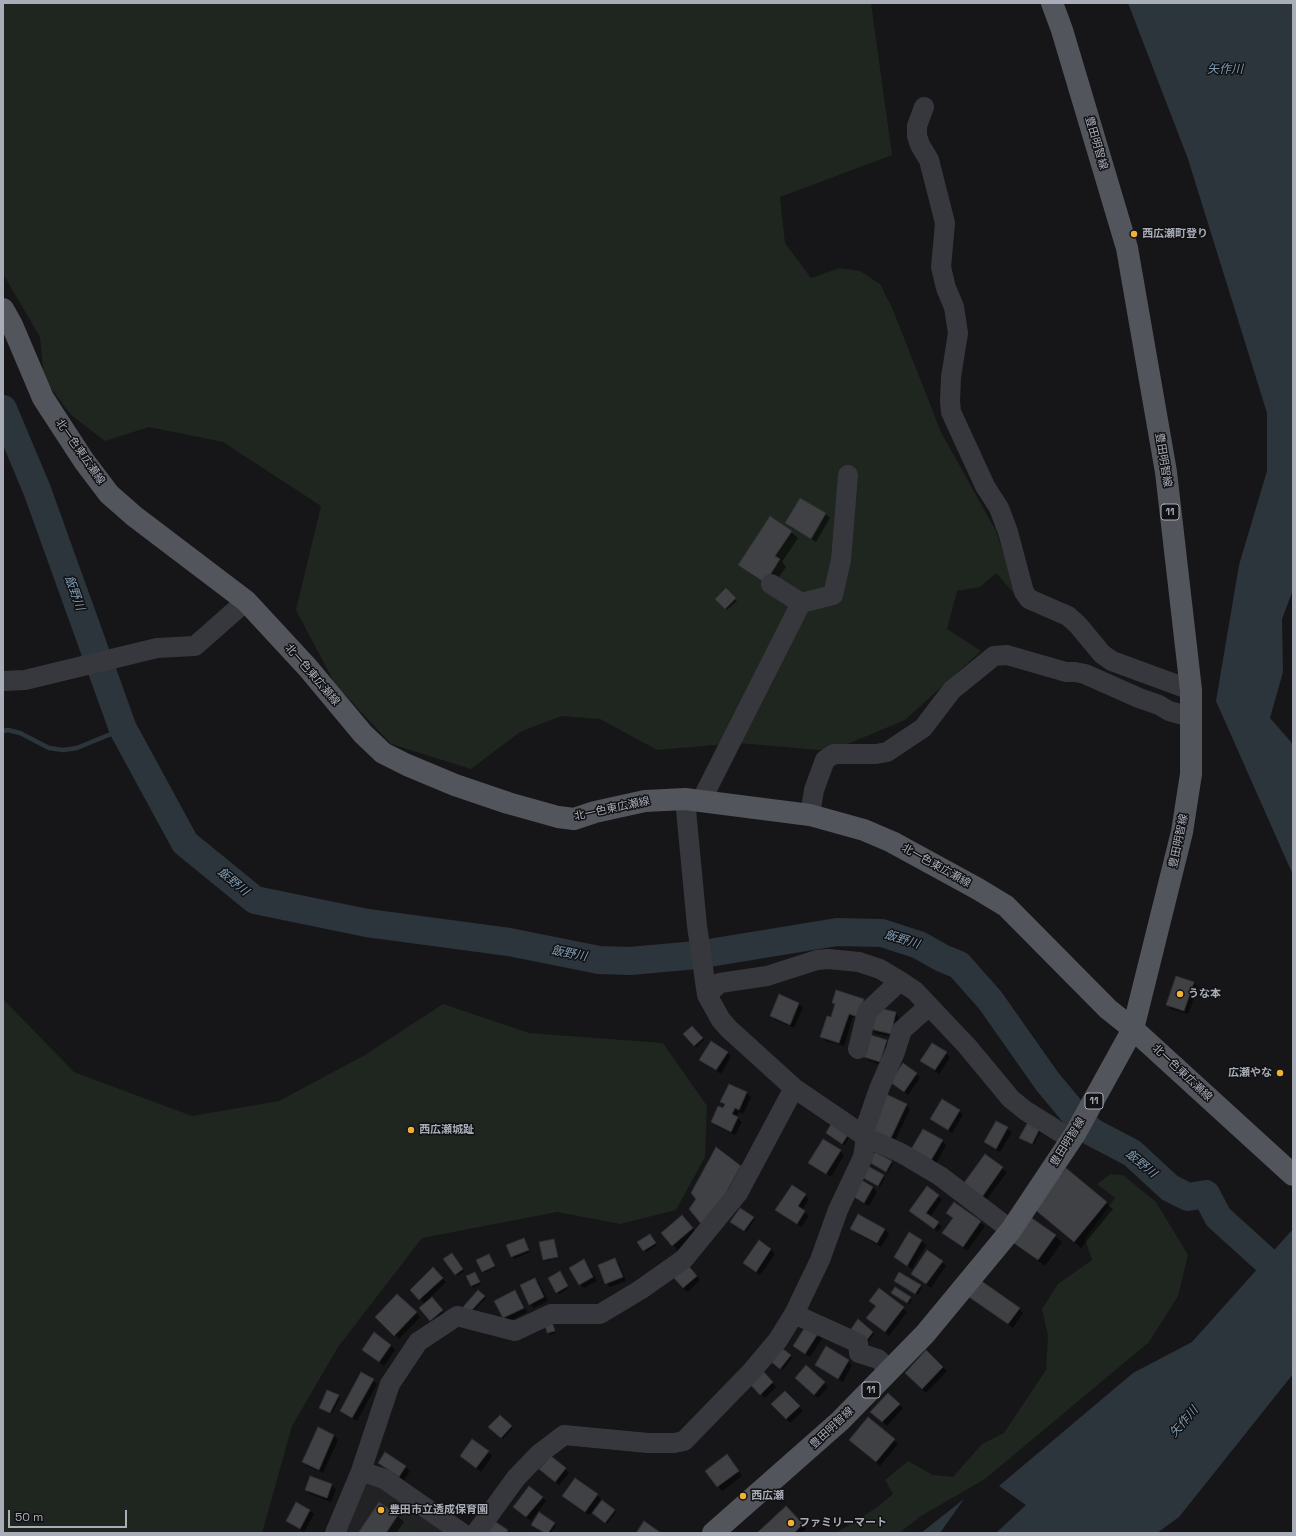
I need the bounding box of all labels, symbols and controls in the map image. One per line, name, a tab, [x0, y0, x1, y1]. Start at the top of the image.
water label: 矢作川	[1207, 63, 1243, 77]
street label: 豊田明智線	[1082, 115, 1110, 171]
place label: 西広瀬町登り	[1142, 227, 1208, 241]
marker: 西広瀬町登り	[1129, 229, 1139, 239]
street label: 北一色東広瀬線	[53, 417, 107, 487]
street label: 豊田明智線	[1152, 432, 1174, 488]
road number: 11	[1161, 504, 1179, 520]
water label: 飯野川	[61, 574, 87, 612]
street label: 北一色東広瀬線	[282, 642, 342, 708]
street label: 北一色東広瀬線	[573, 795, 651, 823]
street label: 豊田明智線	[1167, 813, 1191, 869]
street label: 北一色東広瀬線	[899, 842, 973, 890]
water label: 飯野川	[215, 865, 251, 899]
water label: 飯野川	[883, 928, 921, 952]
water label: 飯野川	[550, 943, 588, 965]
place label: うな本	[1188, 987, 1221, 1001]
marker: うな本	[1175, 989, 1185, 999]
street label: 北一色東広瀬線	[1149, 1042, 1215, 1104]
place label: 広瀬やな	[1228, 1066, 1272, 1080]
marker: 広瀬やな	[1275, 1068, 1285, 1078]
road number: 11	[1085, 1093, 1103, 1109]
street label: 豊田明智線	[1048, 1115, 1088, 1169]
place label: 西広瀬城趾	[419, 1123, 474, 1137]
marker: 西広瀬城趾	[406, 1125, 416, 1135]
water label: 飯野川	[1123, 1147, 1159, 1181]
road number: 11	[862, 1382, 880, 1398]
street label: 豊田明智線	[807, 1404, 857, 1452]
water label: 矢作川	[1167, 1404, 1201, 1440]
place label: 西広瀬	[751, 1489, 784, 1503]
marker: 西広瀬	[738, 1491, 748, 1501]
scale bar	[10, 1502, 129, 1528]
place label: 豊田市立透成保育園	[389, 1503, 488, 1517]
marker: 豊田市立透成保育園	[376, 1505, 386, 1515]
text: 50 m	[15, 1509, 43, 1525]
place label: ファミリーマート	[799, 1516, 887, 1530]
marker: ファミリーマート	[786, 1518, 796, 1528]

